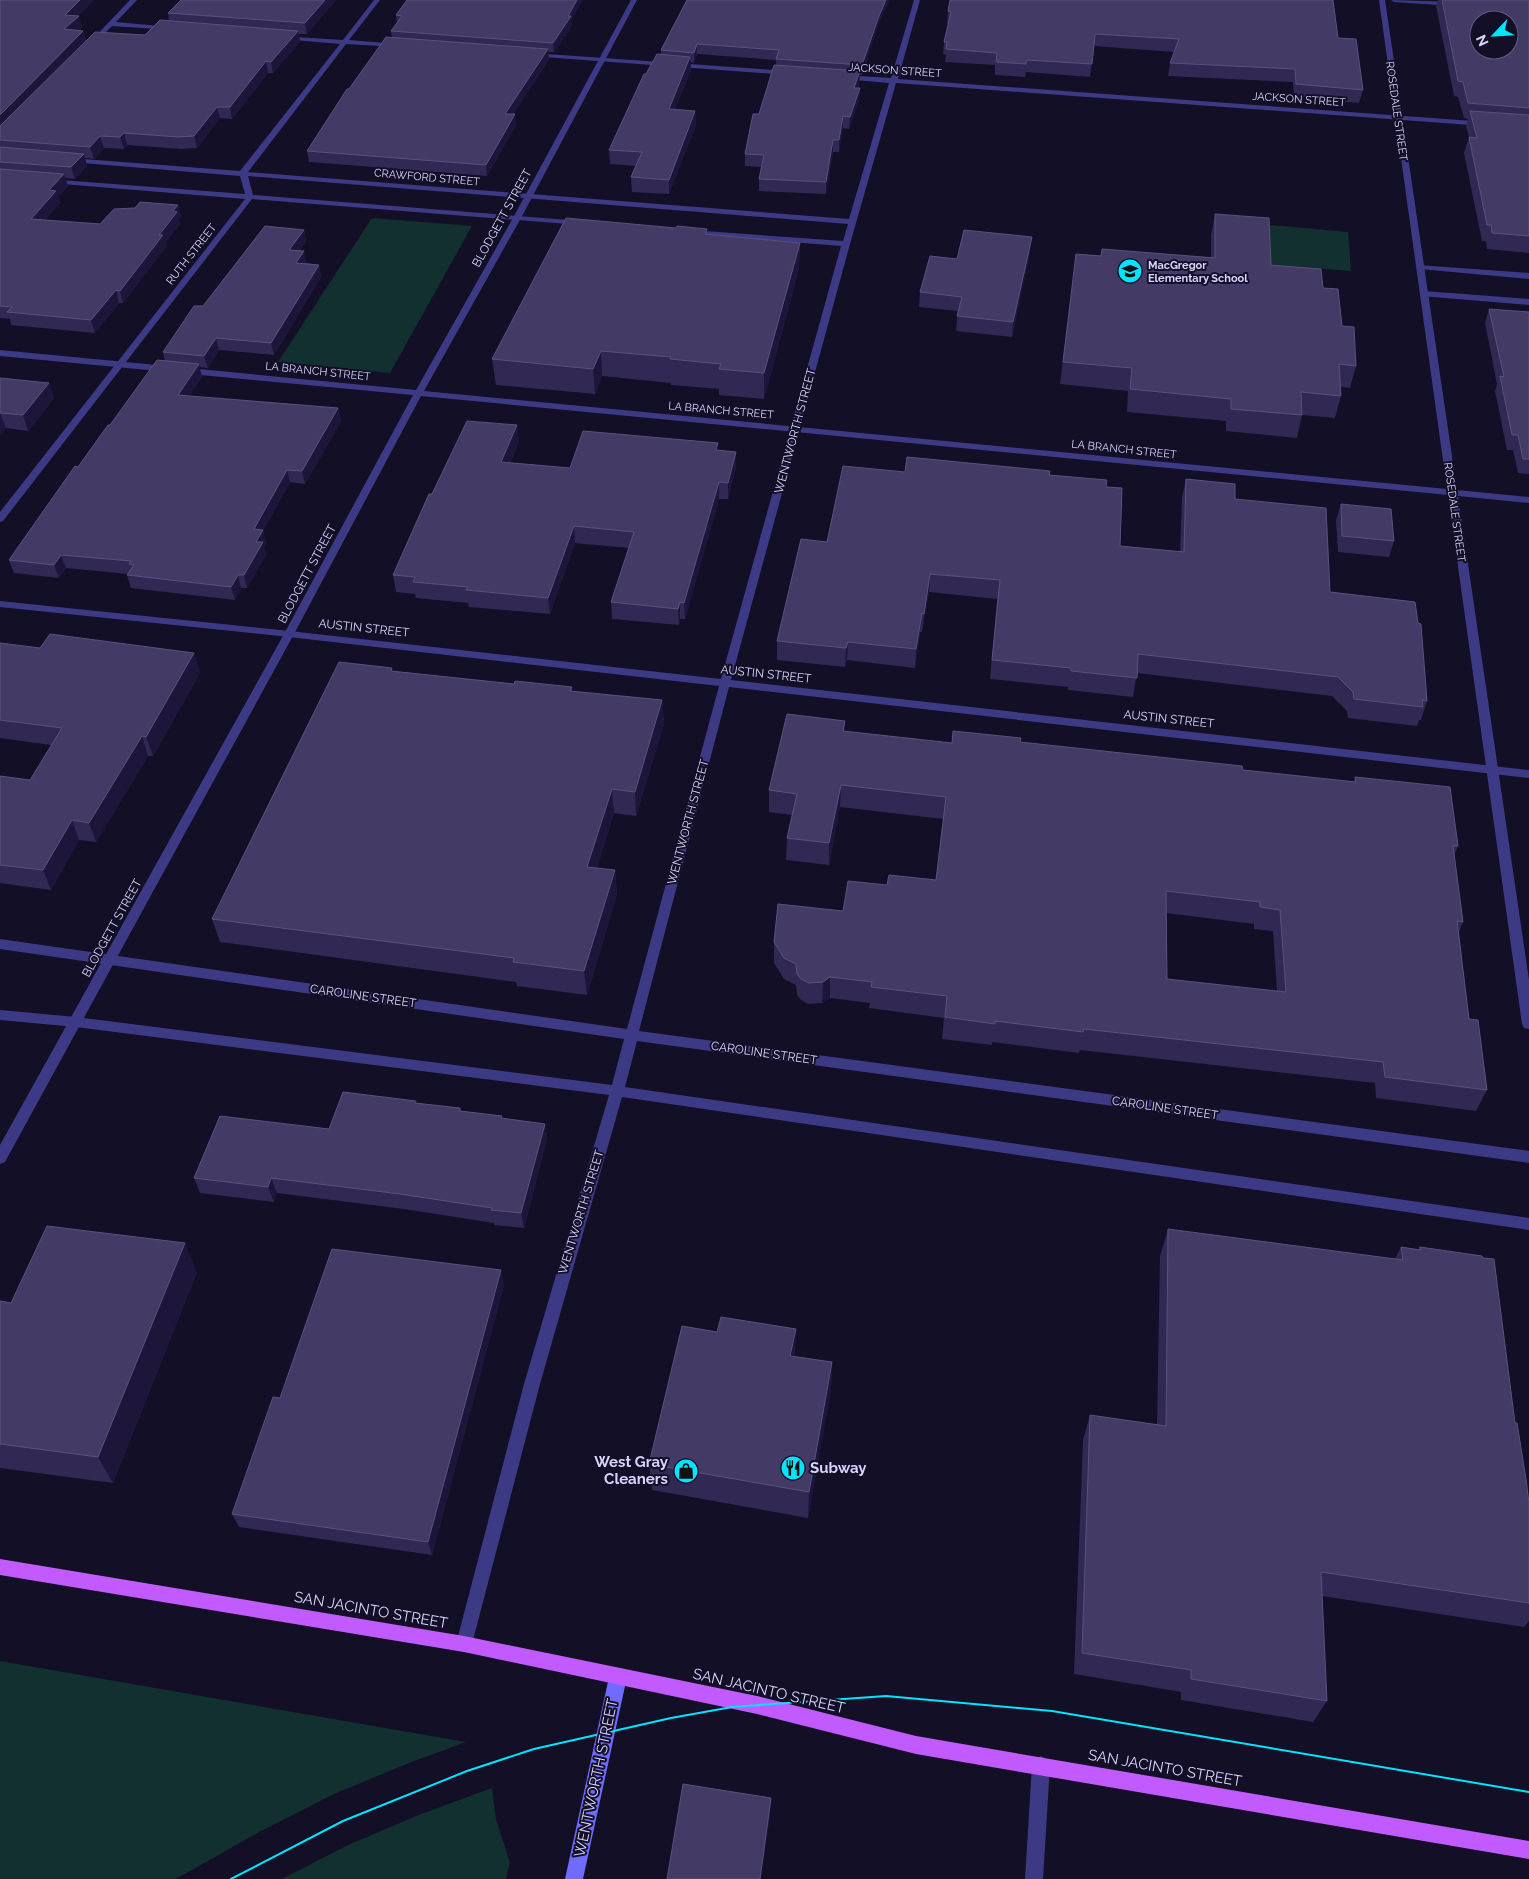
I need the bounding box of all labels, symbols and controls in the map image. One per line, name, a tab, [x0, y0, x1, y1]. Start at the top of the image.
north arrow	[1469, 10, 1519, 60]
text: N	[1473, 32, 1492, 49]
street label: ROSEDALE STREET	[1383, 60, 1410, 162]
street label: JACKSON STREET	[848, 61, 942, 80]
street label: JACKSON STREET	[1252, 90, 1346, 109]
street label: CRAWFORD STREET	[374, 166, 481, 189]
street label: BLODGETT STREET	[469, 166, 535, 269]
street label: RUTH STREET	[164, 221, 219, 287]
school or university icon: MacGregor Elementary School	[1117, 258, 1143, 284]
place label: MacGregor Elementary School	[1148, 259, 1248, 285]
street label: LA BRANCH STREET	[265, 360, 372, 384]
street label: WENTWORTH STREET	[772, 366, 819, 495]
street label: LA BRANCH STREET	[668, 399, 775, 422]
street label: LA BRANCH STREET	[1071, 438, 1178, 462]
street label: ROSEDALE STREET	[1441, 461, 1468, 563]
street label: BLODGETT STREET	[275, 522, 339, 626]
street label: AUSTIN STREET	[318, 616, 411, 640]
street label: AUSTIN STREET	[720, 662, 813, 686]
street label: AUSTIN STREET	[1123, 707, 1216, 731]
street label: WENTWORTH STREET	[665, 757, 712, 886]
street label: BLODGETT STREET	[79, 876, 145, 979]
street label: CAROLINE STREET	[309, 982, 418, 1010]
street label: CAROLINE STREET	[710, 1039, 819, 1067]
street label: CAROLINE STREET	[1111, 1094, 1220, 1122]
street label: WENTWORTH STREET	[555, 1148, 607, 1276]
place label: West Gray Cleaners	[594, 1453, 669, 1488]
restaurant icon: Subway	[780, 1455, 806, 1481]
shop icon: West Gray Cleaners	[673, 1458, 699, 1484]
place label: Subway	[810, 1459, 867, 1477]
street label: SAN JACINTO STREET	[293, 1588, 449, 1632]
street label: SAN JACINTO STREET	[691, 1665, 847, 1717]
street label: WENTWORTH STREET	[570, 1697, 622, 1859]
street label: SAN JACINTO STREET	[1087, 1746, 1243, 1790]

